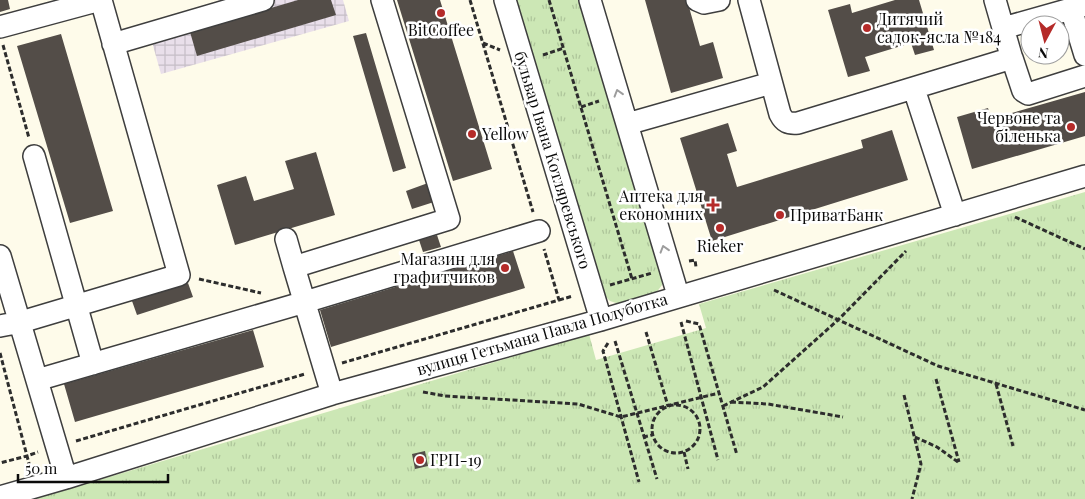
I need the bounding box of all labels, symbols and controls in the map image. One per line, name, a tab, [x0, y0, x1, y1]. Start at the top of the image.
marker: BitCoffee	[435, 7, 447, 19]
place label: Дитячий садок-ясла №184	[877, 8, 1001, 47]
north arrow	[1020, 15, 1070, 65]
place label: BitCoffee	[408, 19, 474, 40]
marker: Дитячий садок-ясла №184	[861, 22, 873, 34]
text: N	[1037, 43, 1050, 63]
street label: бульвар Івана Котляревського	[510, 48, 597, 272]
one-way arrow	[613, 89, 623, 97]
place label: Червоне та біленька	[977, 107, 1061, 146]
marker: Червоне та біленька	[1065, 121, 1077, 133]
place label: Yellow	[481, 123, 529, 144]
marker: Yellow	[466, 128, 478, 140]
place label: Аптека для економних	[618, 185, 704, 224]
marker: Аптека для економних	[707, 199, 719, 211]
place label: ПриватБанк	[790, 204, 883, 225]
marker: ПриватБанк	[774, 209, 786, 221]
marker: Rieker	[714, 222, 726, 234]
place label: Rieker	[697, 235, 743, 256]
one-way arrow	[659, 245, 669, 253]
place label: Магазин для графитчиков	[393, 248, 495, 287]
marker: Магазин для графитчиков	[499, 262, 511, 274]
street label: вулиця Гетьмана Павла Полуботка	[414, 288, 670, 379]
place label: ГРП-19	[430, 449, 482, 470]
scale bar	[18, 452, 168, 484]
marker: ГРП-19	[414, 454, 426, 466]
text: 50 m	[25, 458, 58, 478]

